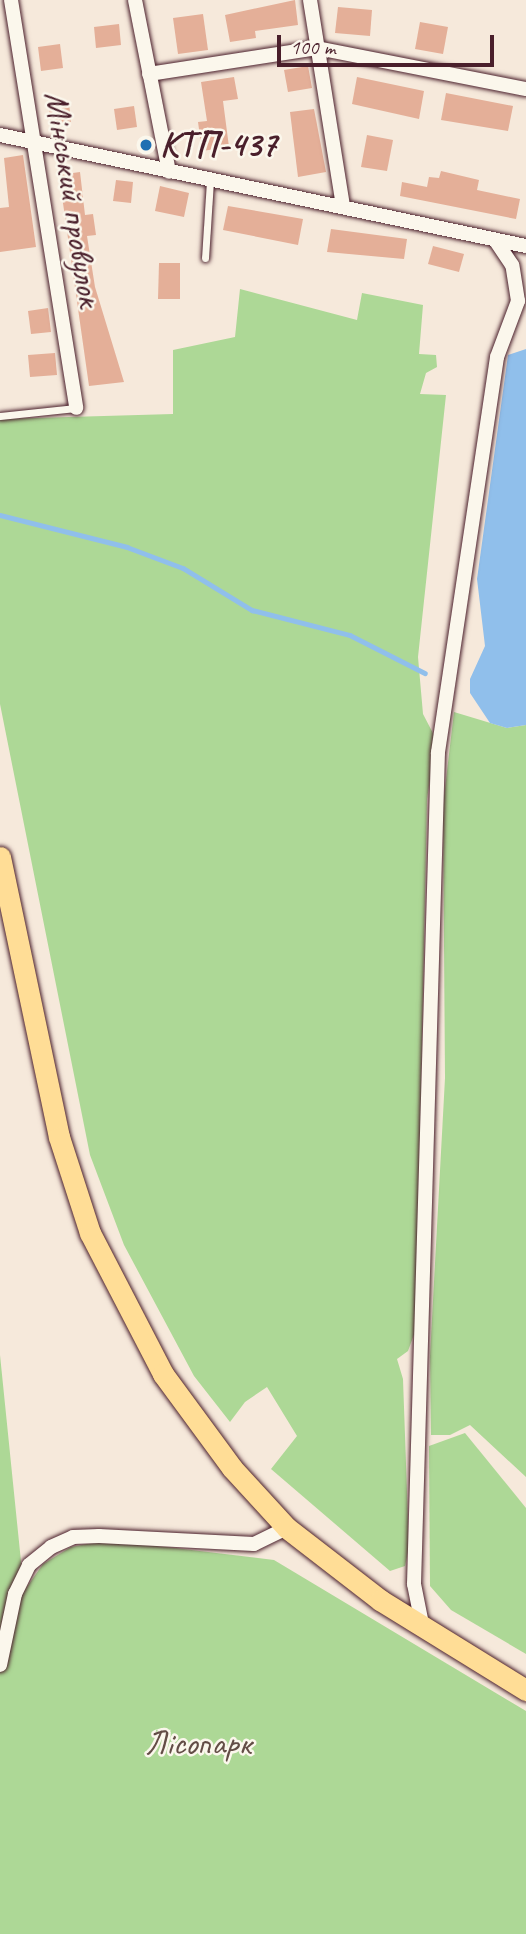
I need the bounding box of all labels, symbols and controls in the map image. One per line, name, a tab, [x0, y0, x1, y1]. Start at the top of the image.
scale bar	[281, 21, 498, 65]
text: 100 m	[290, 34, 335, 60]
street label: Мінський провулок	[35, 88, 111, 310]
place label: КТП-437	[160, 124, 277, 166]
marker: КТП-437	[138, 137, 154, 153]
park label: Лісопарк	[145, 1722, 251, 1764]

